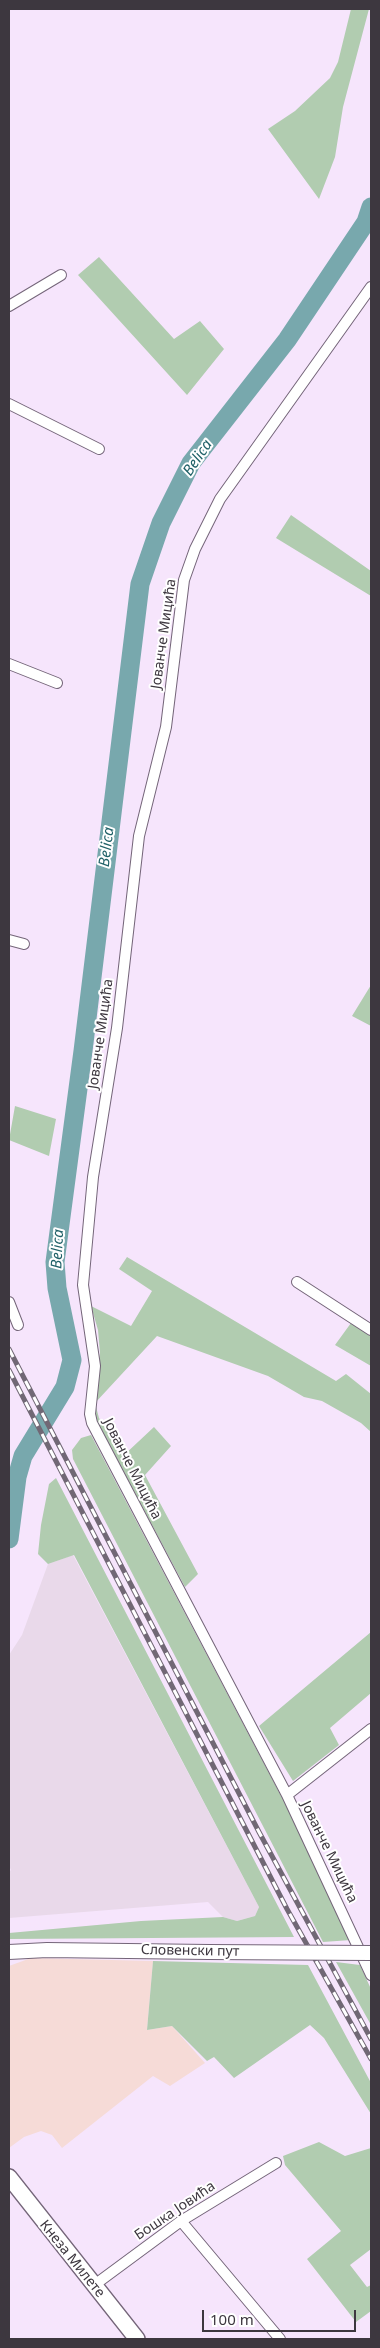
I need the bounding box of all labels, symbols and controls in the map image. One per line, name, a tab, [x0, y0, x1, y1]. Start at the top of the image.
water label: Belica	[179, 437, 217, 479]
street label: Јованче Мицића	[148, 578, 180, 690]
water label: Belica	[96, 826, 118, 868]
street label: Јованче Мицића	[85, 978, 117, 1090]
water label: Belica	[48, 1229, 68, 1269]
street label: Јованче Мицића	[99, 1416, 165, 1522]
street label: Јованче Мицића	[297, 1798, 361, 1906]
street label: Словенски пут	[141, 1942, 239, 1960]
street label: Бошка Јовића	[132, 2178, 218, 2244]
street label: Кнеза Милете	[36, 2217, 108, 2301]
scale bar	[205, 2300, 359, 2332]
text: 100 m	[210, 2309, 254, 2329]

